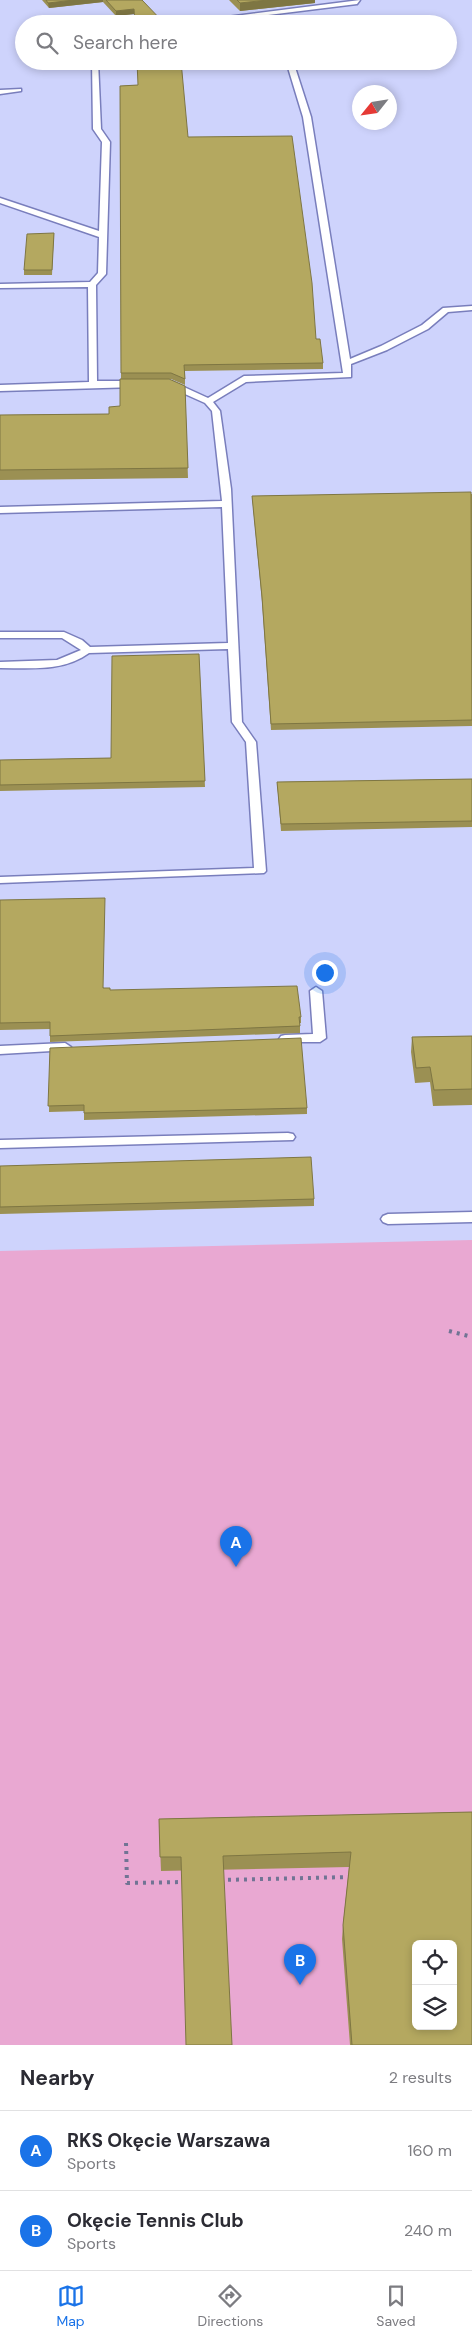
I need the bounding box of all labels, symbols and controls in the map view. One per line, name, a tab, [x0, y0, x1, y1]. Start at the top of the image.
search box	[15, 15, 457, 70]
icon: search	[33, 29, 61, 57]
text: Search here	[73, 30, 178, 55]
north arrow	[352, 85, 397, 130]
your location	[312, 960, 338, 986]
pin: A	[220, 1526, 252, 1567]
map controls	[412, 1940, 457, 2030]
button: locate	[412, 1940, 457, 1985]
pin: B	[284, 1944, 316, 1985]
button: layers	[412, 1985, 457, 2030]
text: Nearby	[20, 2064, 94, 2092]
text: 2 results	[389, 2067, 452, 2088]
text: RKS Okęcie Warszawa	[67, 2128, 270, 2153]
text: A	[30, 2140, 42, 2161]
text: 160 m	[408, 2140, 452, 2161]
text: Sports	[67, 2153, 116, 2174]
text: Okęcie Tennis Club	[67, 2208, 244, 2233]
text: B	[31, 2220, 41, 2241]
text: 240 m	[404, 2220, 452, 2241]
text: Sports	[67, 2233, 116, 2254]
tab: Map	[56, 2282, 85, 2330]
tab: Directions	[198, 2282, 263, 2330]
tab: Saved	[376, 2282, 416, 2330]

